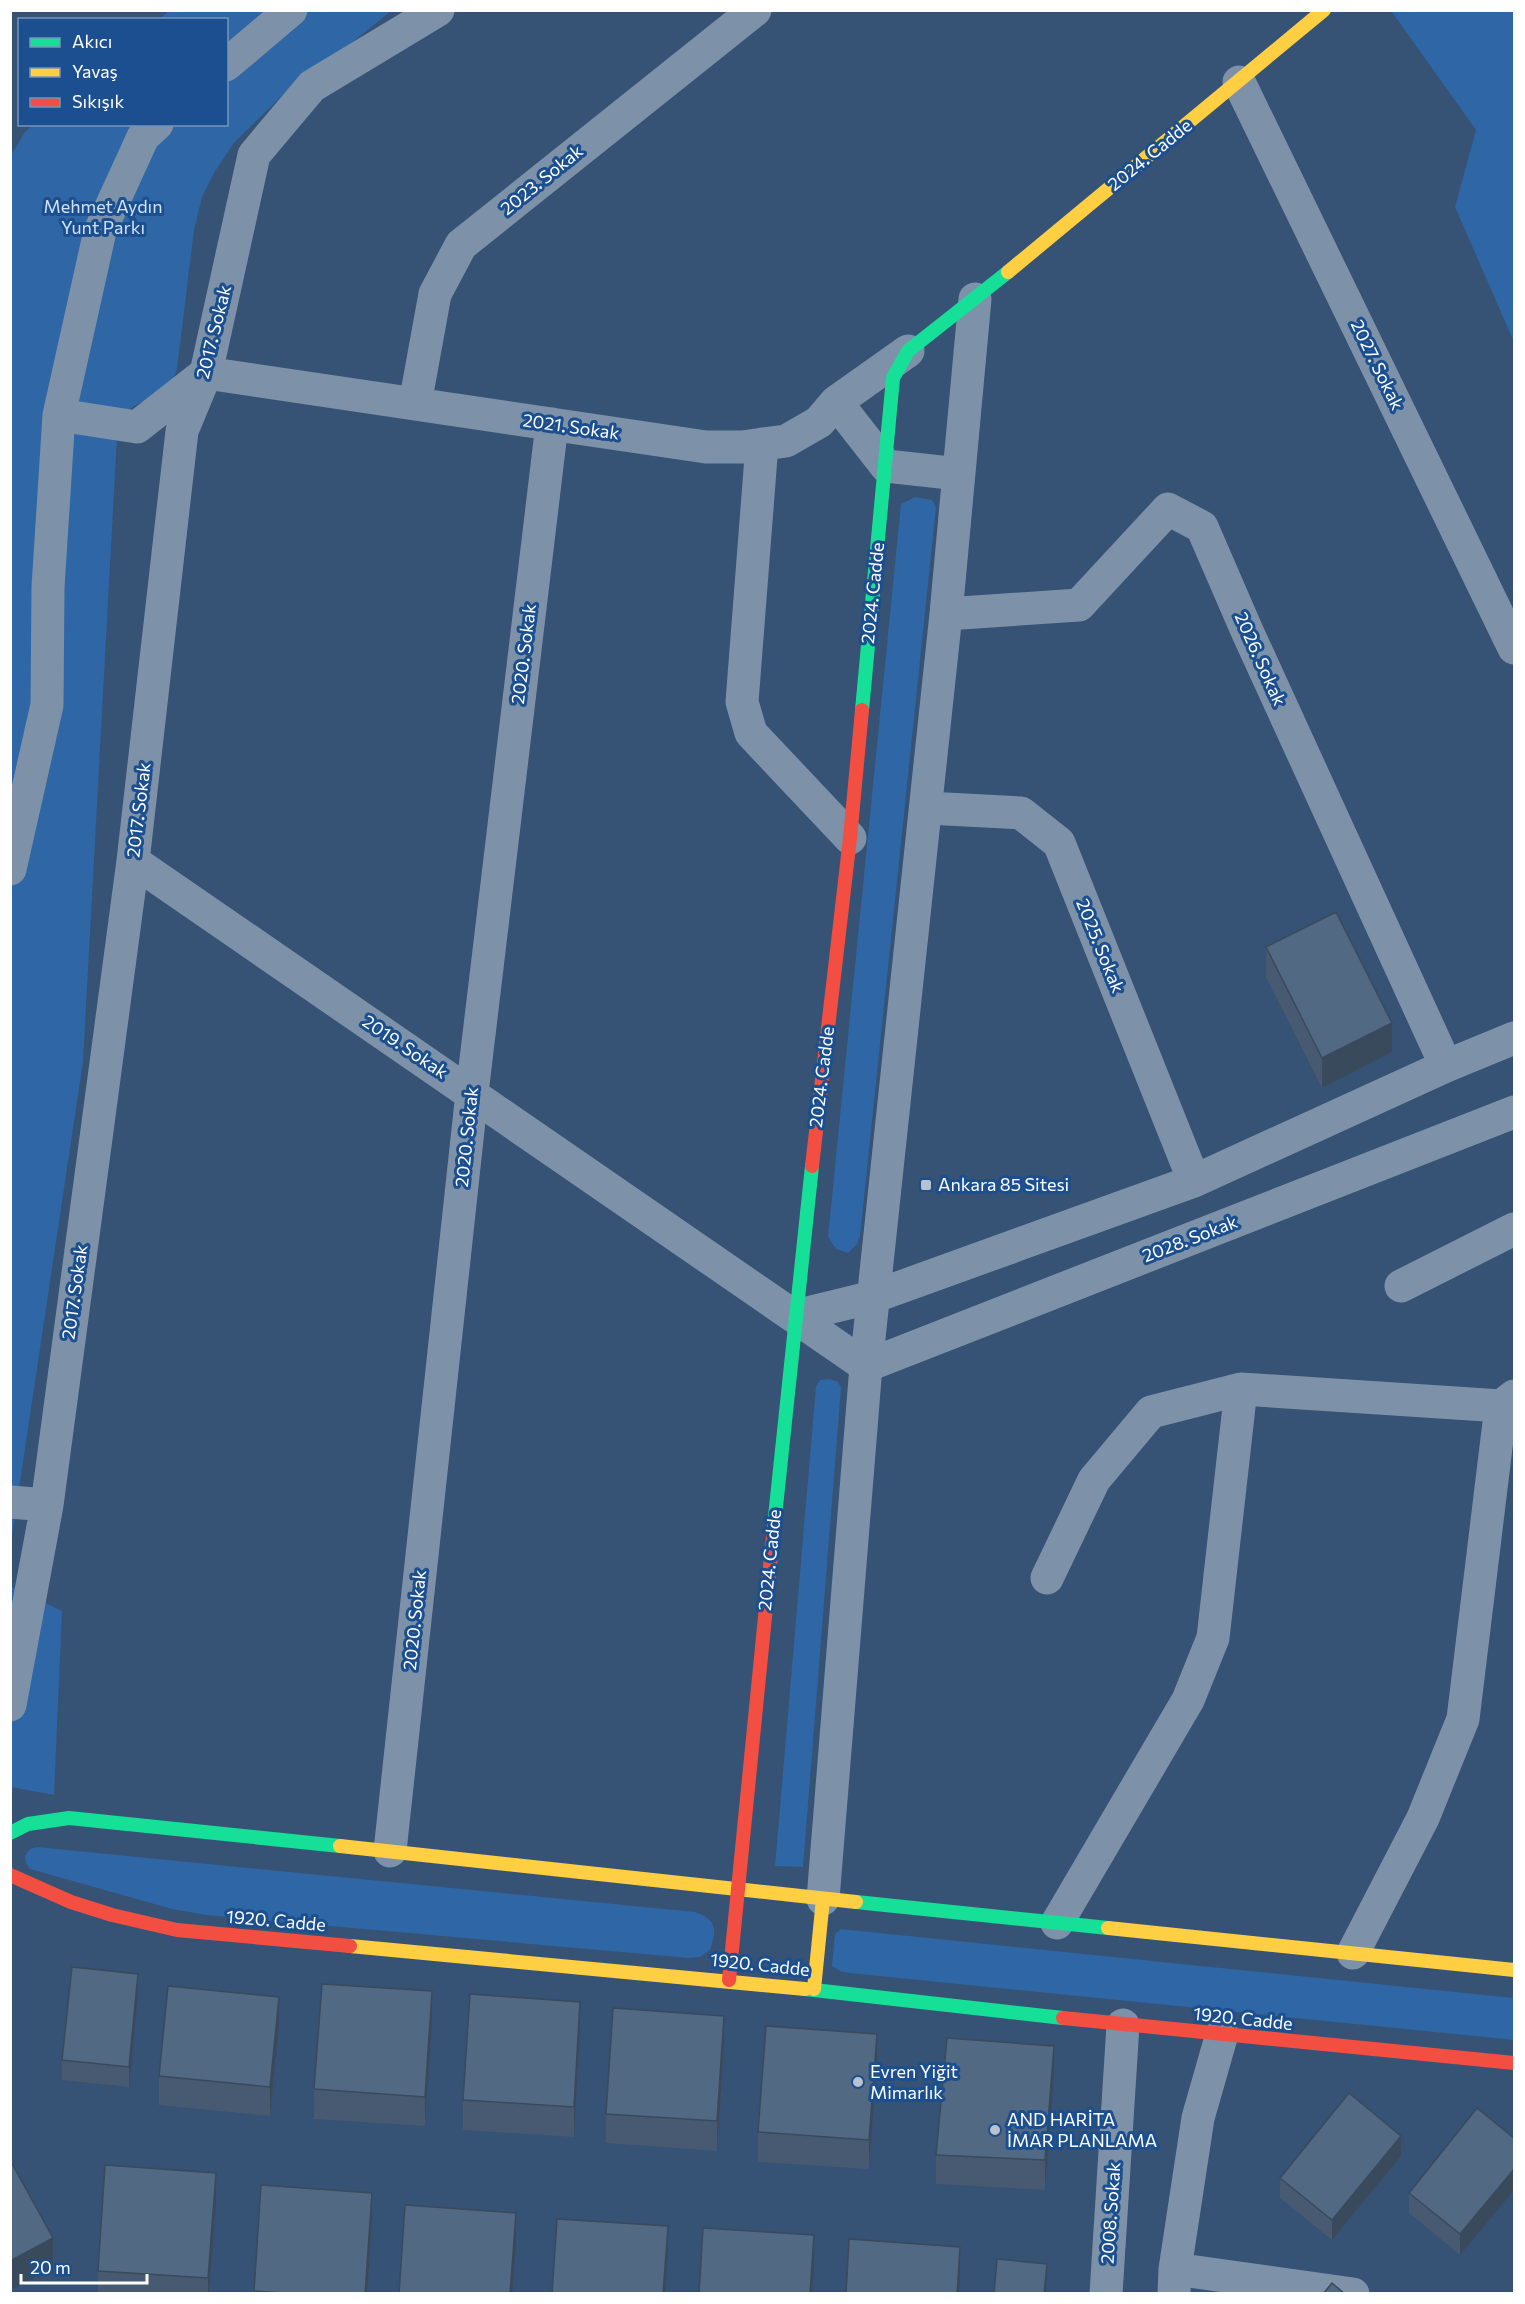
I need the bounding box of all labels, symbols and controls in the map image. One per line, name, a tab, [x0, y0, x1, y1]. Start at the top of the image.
legend	[18, 18, 228, 126]
text: Akıcı	[72, 30, 112, 52]
text: Yavaş	[72, 60, 118, 82]
text: Sıkışık	[72, 90, 124, 112]
street label: 2024. Cadde	[1103, 114, 1196, 195]
street label: 2023. Sokak	[496, 139, 587, 219]
park label: Mehmet Aydın Yunt Parkı	[43, 195, 163, 238]
street label: 2017. Sokak	[191, 282, 235, 381]
street label: 2027. Sokak	[1347, 316, 1409, 414]
street label: 2021. Sokak	[521, 408, 621, 444]
street label: 2024. Cadde	[856, 541, 888, 645]
street label: 2020. Sokak	[506, 602, 540, 705]
street label: 2026. Sokak	[1231, 608, 1291, 709]
street label: 2017. Sokak	[121, 761, 155, 859]
street label: 2025. Sokak	[1072, 895, 1130, 996]
street label: 2019. Sokak	[359, 1010, 453, 1083]
street label: 2024. Cadde	[804, 1025, 838, 1129]
street label: 2020. Sokak	[450, 1085, 482, 1188]
place label: Ankara 85 Sitesi	[938, 1173, 1069, 1195]
marker: Ankara 85 Sitesi	[919, 1178, 933, 1192]
street label: 2028. Sokak	[1139, 1210, 1241, 1266]
street label: 2017. Sokak	[56, 1243, 92, 1341]
street label: 2024. Cadde	[753, 1508, 785, 1612]
street label: 2020. Sokak	[398, 1568, 430, 1671]
street label: 1920. Cadde	[225, 1905, 327, 1935]
street label: 1920. Cadde	[709, 1948, 811, 1980]
street label: 1920. Cadde	[1192, 2002, 1294, 2034]
place label: Evren Yiğit Mimarlık	[870, 2060, 958, 2103]
marker: Evren Yiğit Mimarlık	[851, 2075, 865, 2089]
place label: AND HARİTA İMAR PLANLAMA	[1007, 2108, 1157, 2151]
marker: AND HARİTA İMAR PLANLAMA	[988, 2123, 1002, 2137]
street label: 2008. Sokak	[1095, 2161, 1125, 2265]
scale bar	[21, 2247, 147, 2285]
text: 20 m	[30, 2256, 71, 2278]

